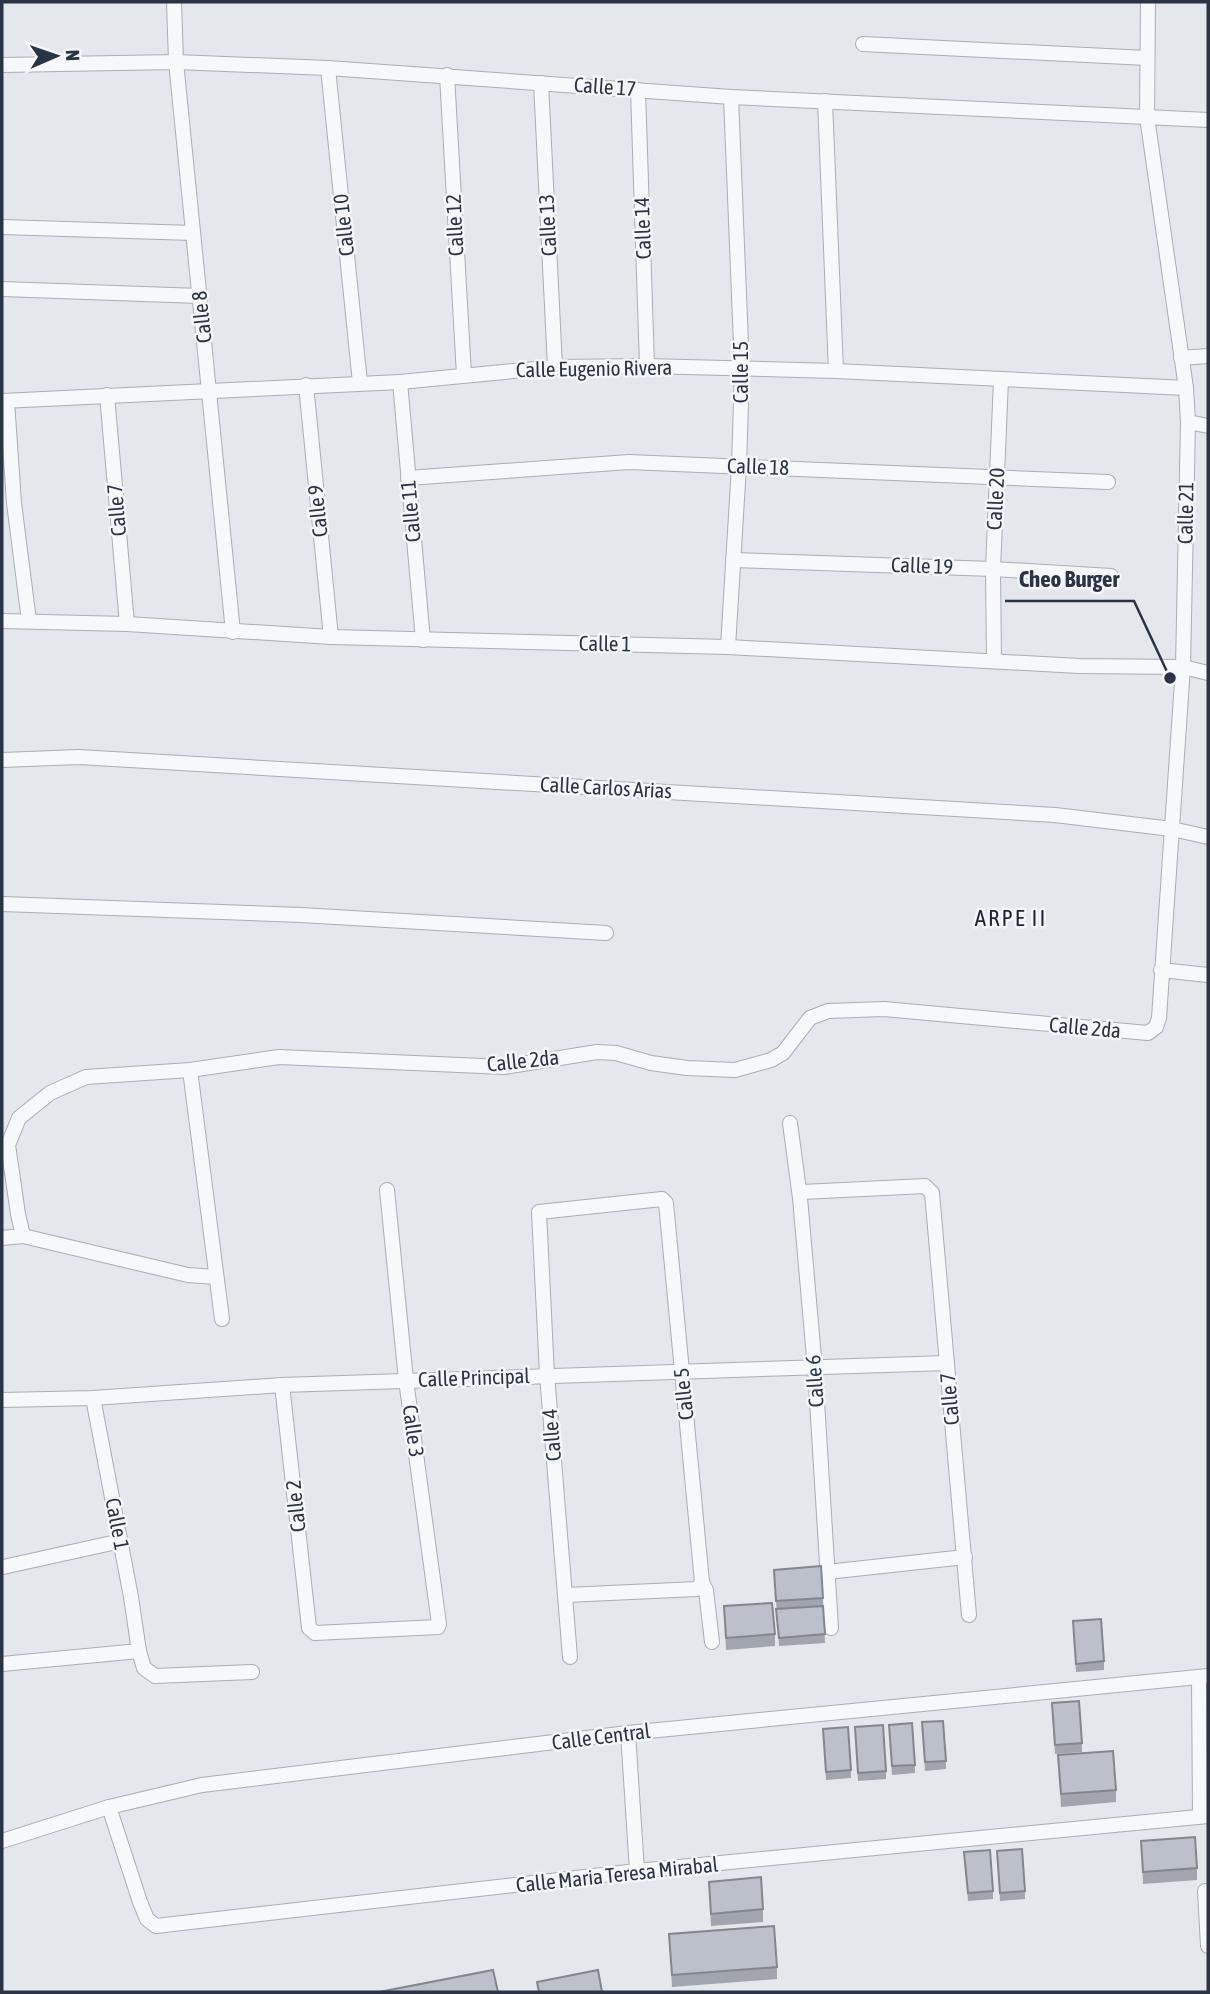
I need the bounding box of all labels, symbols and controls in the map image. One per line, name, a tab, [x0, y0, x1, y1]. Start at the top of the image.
north arrow	[21, 21, 91, 91]
text: N	[62, 49, 84, 61]
street label: Calle 17	[573, 72, 637, 100]
street label: Calle 10	[328, 193, 358, 257]
street label: Calle 12	[440, 193, 468, 257]
street label: Calle 13	[533, 193, 561, 257]
street label: Calle 14	[629, 196, 655, 260]
street label: Calle 8	[186, 290, 216, 344]
street label: Calle 15	[728, 341, 752, 403]
street label: Calle Eugenio Rivera	[516, 355, 672, 381]
street label: Calle 18	[726, 453, 790, 479]
street label: Calle 20	[981, 467, 1009, 531]
street label: Calle 11	[395, 479, 425, 543]
street label: Calle 21	[1172, 482, 1198, 544]
street label: Calle 7	[102, 483, 130, 537]
street label: Calle 9	[302, 484, 332, 538]
street label: Calle 19	[890, 552, 954, 578]
callout: Cheo Burger	[1005, 557, 1134, 601]
text: Cheo Burger	[1019, 566, 1120, 592]
street label: Calle 1	[579, 631, 631, 655]
street label: Calle Carlos Arias	[540, 772, 673, 802]
district label: ARPE II	[975, 905, 1047, 931]
street label: Calle 2da	[1048, 1012, 1122, 1042]
street label: Calle 2da	[486, 1044, 560, 1076]
street label: Calle 6	[800, 1354, 828, 1408]
street label: Calle Principal	[418, 1363, 531, 1391]
street label: Calle 5	[668, 1367, 698, 1421]
street label: Calle 7	[935, 1372, 963, 1426]
street label: Calle 3	[398, 1403, 430, 1458]
street label: Calle 4	[537, 1408, 565, 1462]
street label: Calle 2	[280, 1479, 310, 1533]
street label: Calle 1	[101, 1496, 135, 1552]
street label: Calle Central	[550, 1718, 652, 1754]
street label: Calle Maria Teresa Mirabal	[515, 1851, 720, 1897]

